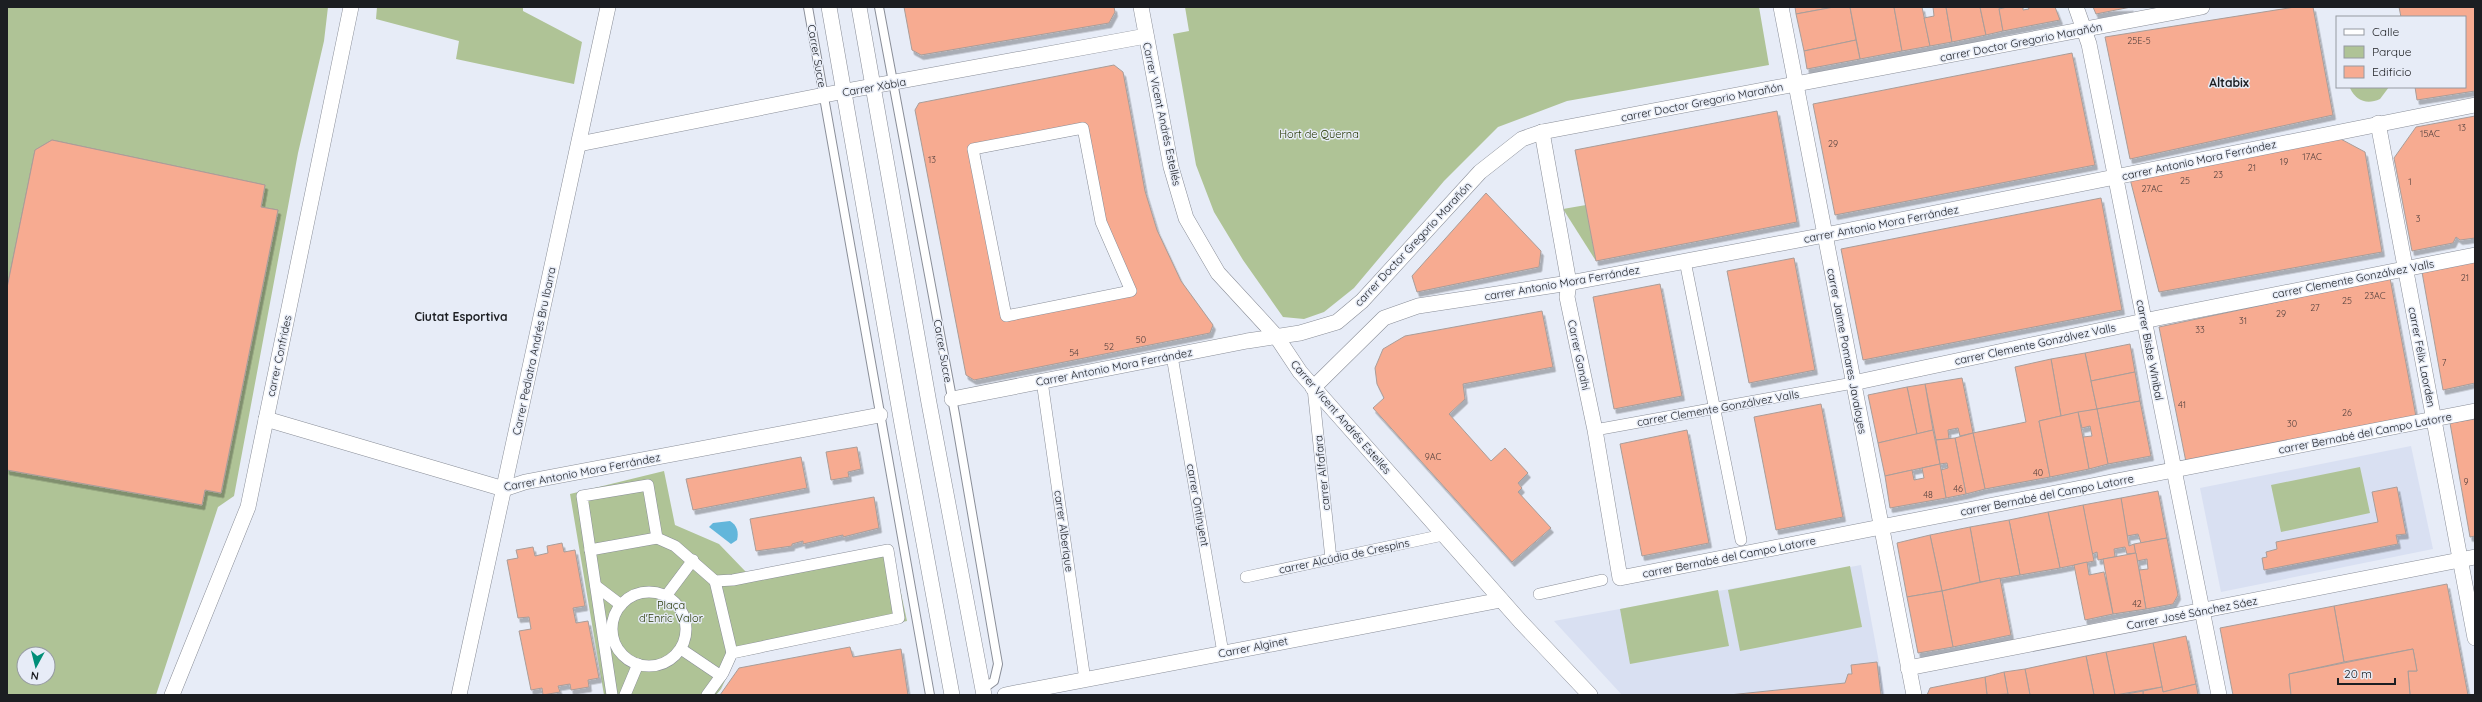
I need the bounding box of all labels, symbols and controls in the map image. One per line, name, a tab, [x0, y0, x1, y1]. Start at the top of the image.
legend	[2336, 16, 2466, 88]
street label: carrer Doctor Gregorio Marañón	[1939, 19, 2103, 65]
street label: Carrer Sucre	[805, 23, 829, 89]
text: Calle	[2372, 24, 2400, 39]
house number: 25E-5	[2127, 35, 2151, 46]
street label: Carrer Vicent Andrés Estellés	[1140, 41, 1184, 187]
text: Parque	[2372, 44, 2412, 59]
text: Edificio	[2372, 64, 2412, 79]
street label: Carrer Xàbia	[841, 75, 907, 99]
district label: Altabix	[2209, 75, 2249, 90]
street label: carrer Doctor Gregorio Marañón	[1620, 79, 1784, 125]
house number: 13	[2458, 122, 2466, 133]
park label: Hort de Qüerna	[1279, 127, 1359, 141]
house number: 15AC	[2420, 128, 2440, 139]
street label: carrer Antonio Mora Ferrández	[2121, 137, 2277, 183]
house number: 29	[1828, 138, 1838, 149]
house number: 17AC	[2302, 151, 2322, 162]
house number: 13	[928, 154, 936, 165]
house number: 19	[2280, 156, 2288, 167]
house number: 21	[2248, 162, 2256, 173]
house number: 23	[2213, 169, 2223, 180]
house number: 25	[2180, 175, 2190, 186]
house number: 1	[2408, 176, 2412, 187]
street label: carrer Doctor Gregorio Marañón	[1352, 179, 1474, 309]
house number: 27AC	[2141, 183, 2163, 194]
street label: carrer Antonio Mora Ferrández	[1802, 202, 1960, 246]
house number: 3	[2416, 213, 2421, 224]
street label: carrer Clemente Gonzálvez Valls	[2271, 256, 2435, 302]
street label: carrer Antonio Mora Ferrández	[1483, 262, 1641, 304]
street label: Carrer Pediatra Andrés Bru Ibarra	[509, 266, 559, 436]
street label: carrer Jaime Pomares Javaloyes	[1824, 267, 1870, 435]
house number: 21	[2461, 272, 2469, 283]
house number: 23AC	[2364, 290, 2386, 301]
house number: 25	[2342, 295, 2352, 306]
street label: carrer Bisbe Winibal	[2133, 299, 2167, 401]
house number: 27	[2310, 302, 2320, 313]
street label: carrer Félix Laorden	[2405, 306, 2439, 408]
house number: 29	[2276, 308, 2286, 319]
district label: Ciutat Esportiva	[415, 309, 508, 324]
street label: carrer Confrides	[264, 314, 294, 398]
house number: 31	[2239, 315, 2247, 326]
street label: Carrer Sucre	[931, 318, 955, 384]
street label: Carrer Gandhi	[1565, 319, 1593, 391]
street label: carrer Clemente Gonzálvez Valls	[1953, 320, 2117, 368]
house number: 33	[2195, 324, 2205, 335]
house number: 50	[1136, 334, 1146, 345]
house number: 52	[1104, 341, 1114, 352]
street label: Carrer Antonio Mora Ferrández	[1035, 345, 1193, 389]
house number: 54	[1069, 347, 1079, 358]
street label: Carrer Vicent Andrés Estellés	[1288, 357, 1394, 477]
house number: 7	[2442, 357, 2447, 368]
street label: carrer Clemente Gonzálvez Valls	[1636, 387, 1800, 429]
house number: 41	[2178, 399, 2186, 410]
house number: 26	[2342, 407, 2352, 418]
street label: carrer Bernabé del Campo Latorre	[2277, 409, 2453, 457]
house number: 30	[2287, 418, 2297, 429]
street label: carrer Alfafara	[1311, 435, 1333, 511]
street label: Carrer Antonio Mora Ferrández	[503, 450, 661, 494]
house number: 9AC	[1425, 451, 1441, 462]
street label: carrer Ontinyent	[1184, 463, 1212, 548]
house number: 40	[2033, 467, 2043, 478]
street label: carrer Bernabé del Campo Latorre	[1959, 471, 2135, 519]
house number: 9	[2463, 476, 2469, 487]
house number: 46	[1953, 483, 1963, 494]
street label: carrer Alberique	[1051, 489, 1077, 573]
house number: 48	[1923, 489, 1933, 500]
street label: carrer Bernabé del Campo Latorre	[1641, 533, 1817, 581]
street label: carrer Alcúdia de Crespins	[1277, 535, 1411, 577]
street label: Carrer José Sánchez Sáez	[2125, 593, 2259, 633]
park label: Plaça d'Enric Valor	[639, 598, 704, 625]
house number: 42	[2132, 598, 2142, 609]
street label: Carrer Alginet	[1217, 633, 1289, 661]
north arrow	[16, 646, 56, 686]
scale bar	[2338, 660, 2395, 686]
text: 20 m	[2344, 666, 2372, 681]
text: N	[30, 668, 40, 683]

